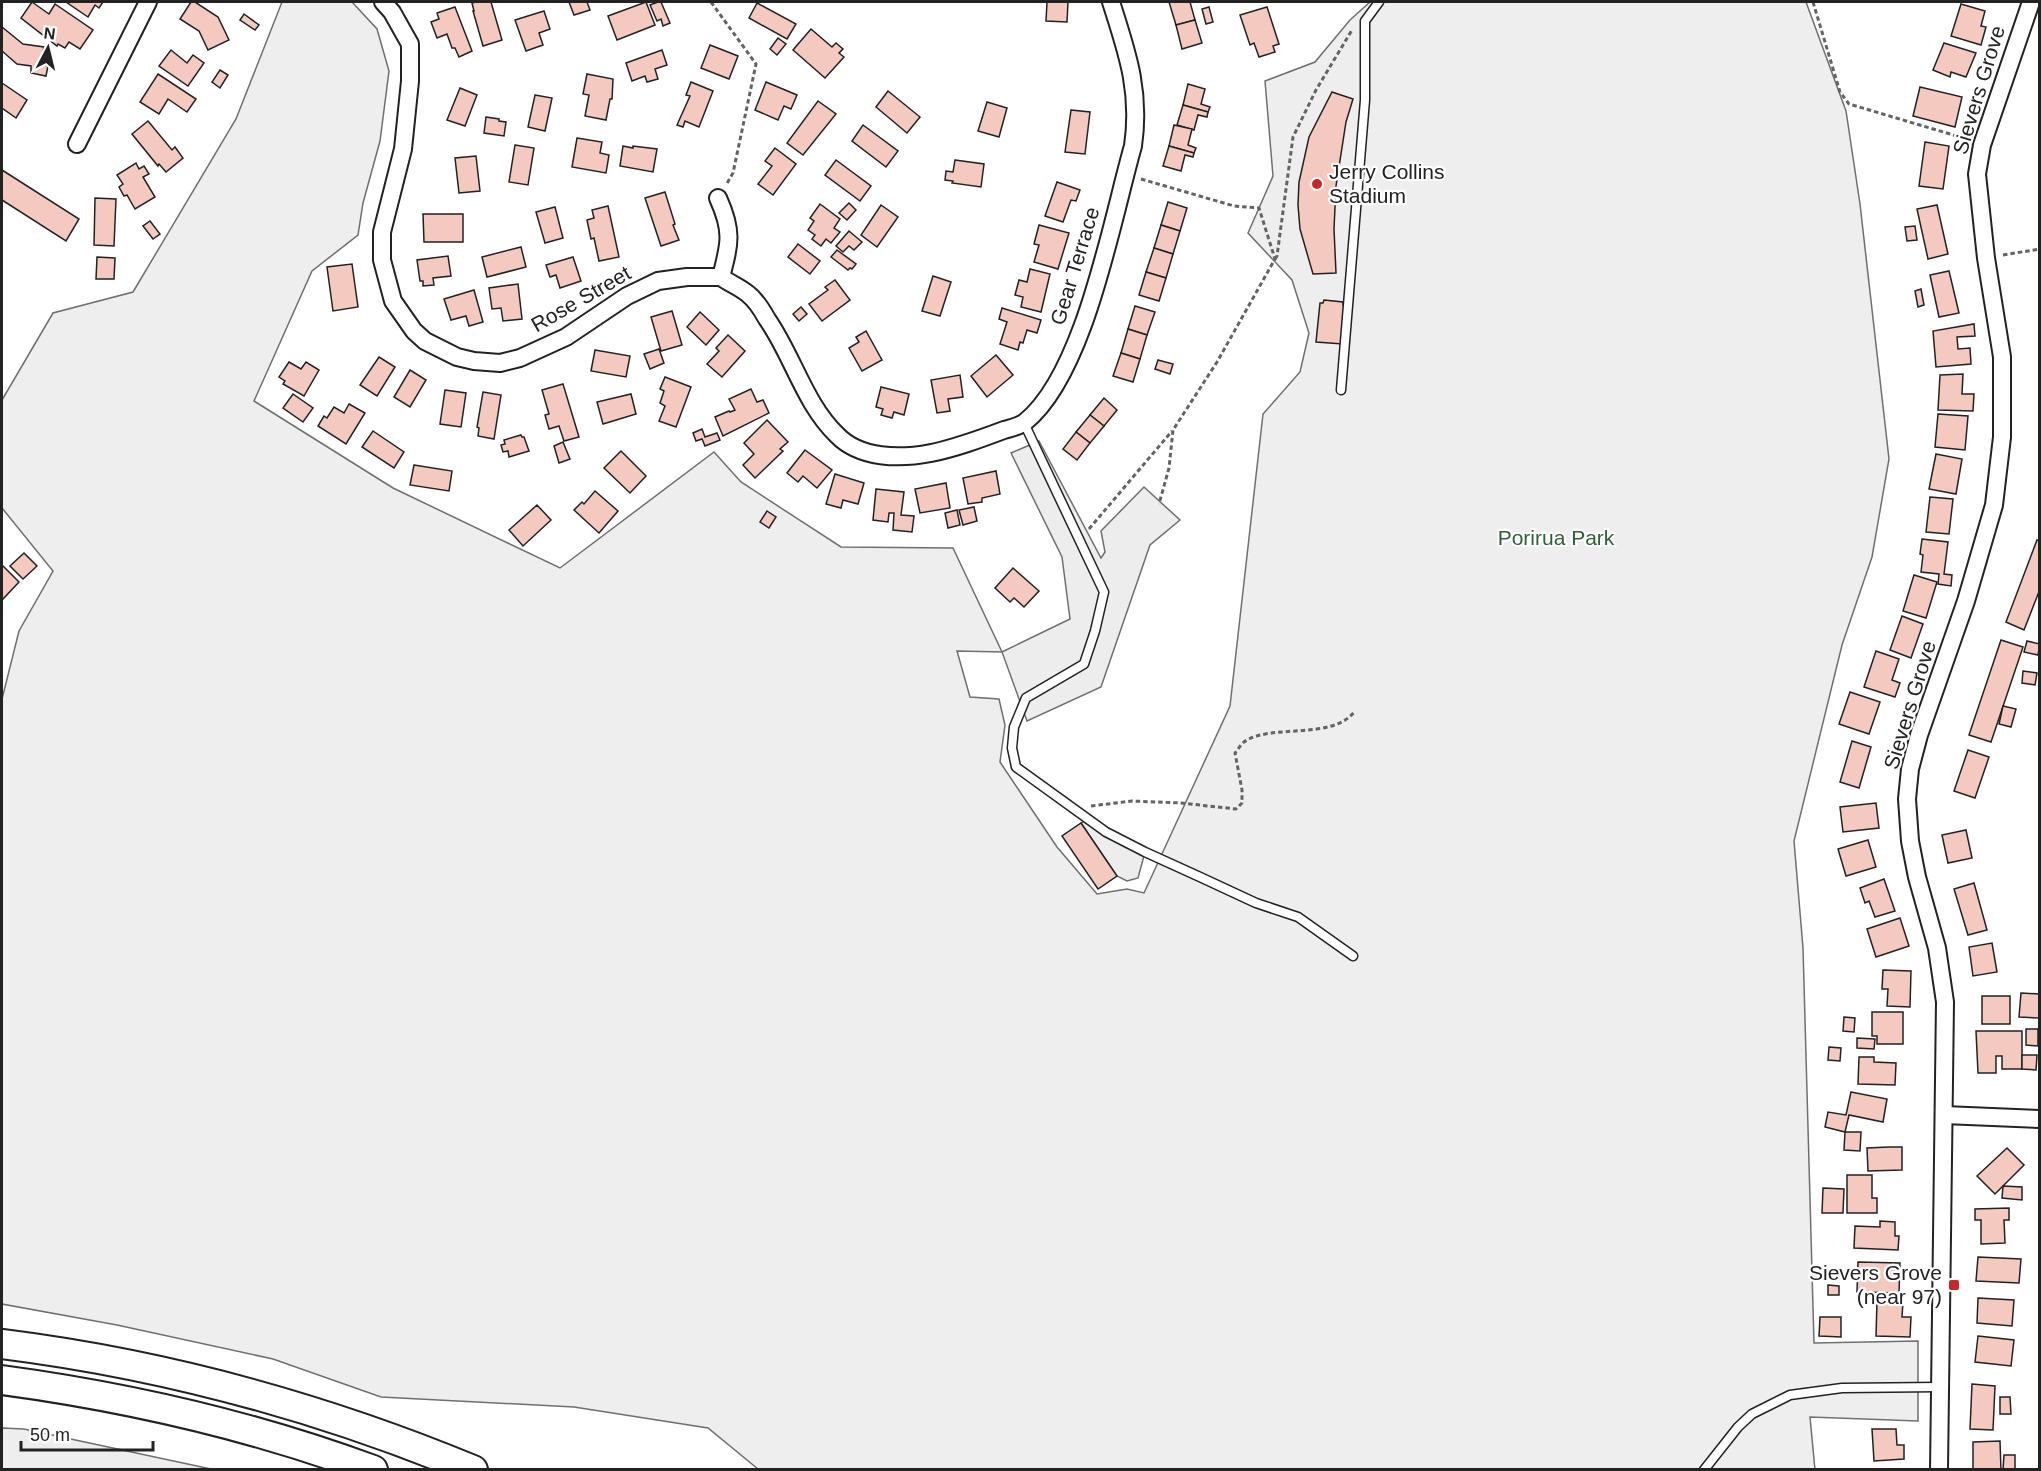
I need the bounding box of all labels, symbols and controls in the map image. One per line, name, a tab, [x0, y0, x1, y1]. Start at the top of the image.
north arrow	[18, 18, 78, 78]
street label: Sievers Grove	[1948, 23, 2009, 157]
text: N	[43, 24, 57, 43]
place label: Jerry Collins Stadium	[1329, 160, 1445, 207]
marker: Jerry Collins Stadium	[1310, 177, 1324, 191]
street label: Gear Terrace	[1046, 204, 1103, 328]
street label: Rose Street	[527, 261, 635, 336]
park label: Porirua Park	[1498, 526, 1615, 549]
street label: Sievers Grove	[1879, 638, 1940, 772]
place label: Sievers Grove (near 97)	[1809, 1261, 1942, 1308]
marker: Sievers Grove (near 97)	[1947, 1278, 1961, 1292]
scale bar	[21, 1414, 153, 1452]
text: 50 m	[30, 1425, 70, 1445]

